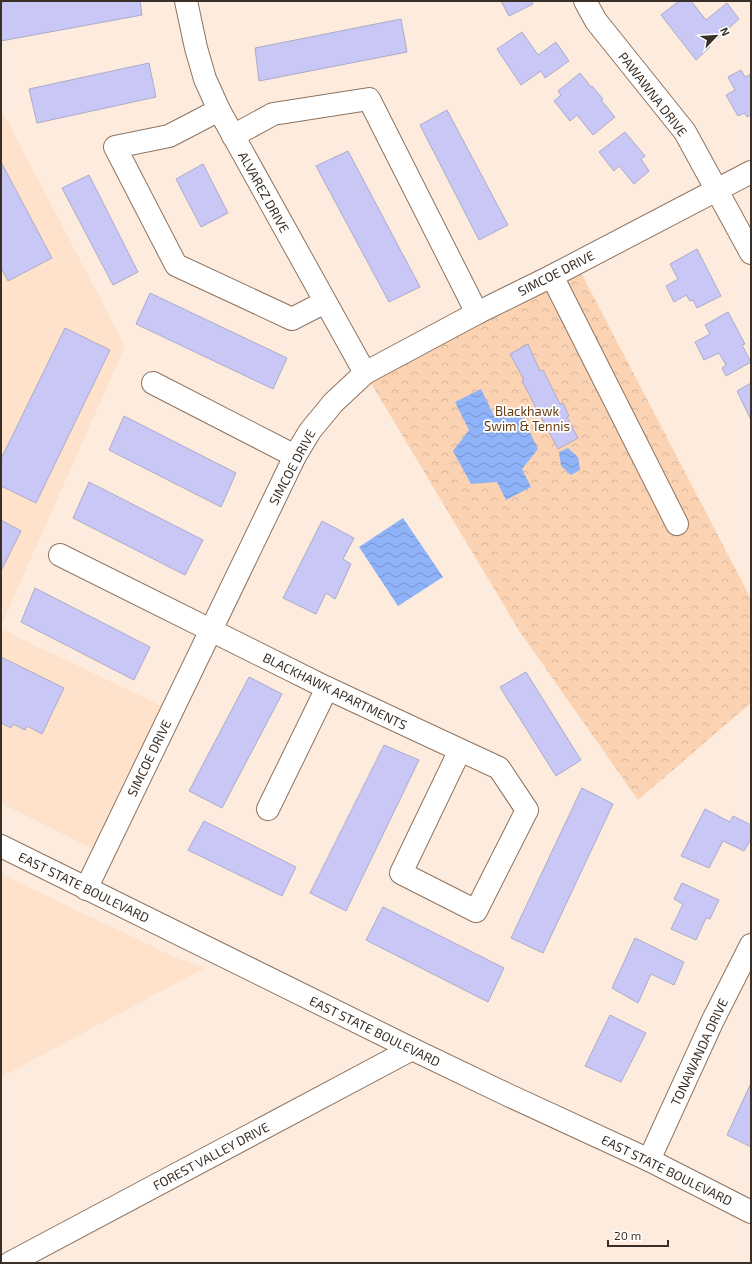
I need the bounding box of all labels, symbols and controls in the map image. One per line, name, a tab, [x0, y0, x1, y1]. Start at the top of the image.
north arrow	[696, 16, 736, 56]
text: N	[718, 25, 733, 38]
street label: PAWAWNA DRIVE	[615, 49, 691, 139]
street label: ALVAREZ DRIVE	[235, 149, 293, 235]
street label: SIMCOE DRIVE	[515, 247, 597, 299]
park label: Blackhawk Swim & Tennis	[484, 403, 570, 434]
street label: SIMCOE DRIVE	[265, 426, 319, 508]
street label: BLACKHAWK APARTMENTS	[260, 649, 410, 733]
street label: SIMCOE DRIVE	[124, 717, 174, 799]
street label: EAST STATE BOULEVARD	[16, 848, 152, 926]
street label: EAST STATE BOULEVARD	[307, 992, 443, 1070]
street label: TONAWANDA DRIVE	[667, 996, 731, 1108]
street label: FOREST VALLEY DRIVE	[150, 1119, 272, 1193]
street label: EAST STATE BOULEVARD	[599, 1131, 735, 1209]
scale bar	[608, 1222, 668, 1248]
text: 20 m	[614, 1228, 641, 1242]

